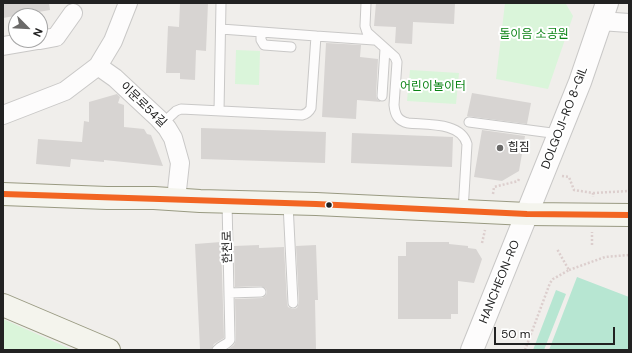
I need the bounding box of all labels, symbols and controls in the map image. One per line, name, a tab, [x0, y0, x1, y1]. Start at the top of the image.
north arrow	[8, 8, 48, 48]
text: N	[30, 26, 46, 39]
park label: 돌이음 소공원	[499, 28, 569, 42]
street label: DOLGOJI-RO 8-GIL	[539, 65, 591, 171]
street label: 이문로54길	[117, 79, 169, 131]
park label: 어린이놀이터	[400, 80, 466, 94]
place label: 힙짐	[508, 141, 530, 155]
marker: 힙짐	[495, 143, 505, 153]
unlabelled marker	[324, 200, 334, 210]
street label: 한천로	[221, 230, 235, 264]
street label: HANCHEON-RO	[477, 238, 523, 326]
scale bar	[496, 319, 617, 345]
text: 50 m	[501, 326, 530, 342]

